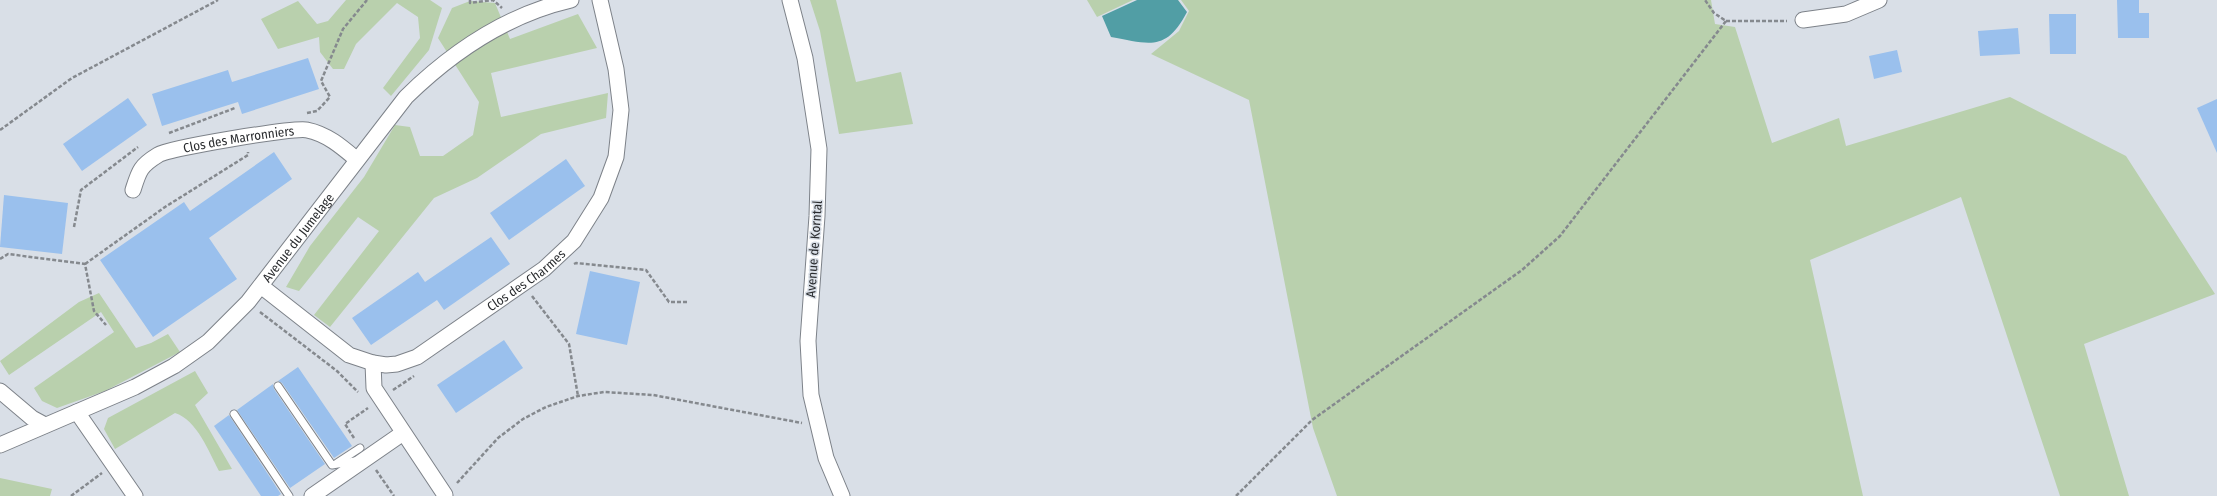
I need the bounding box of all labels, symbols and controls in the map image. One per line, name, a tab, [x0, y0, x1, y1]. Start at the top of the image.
street label: Clos des Marronniers	[182, 123, 295, 155]
street label: Avenue du Jumelage	[259, 190, 337, 285]
street label: Avenue de Korntal	[803, 199, 825, 298]
street label: Clos des Charmes	[484, 246, 568, 314]

